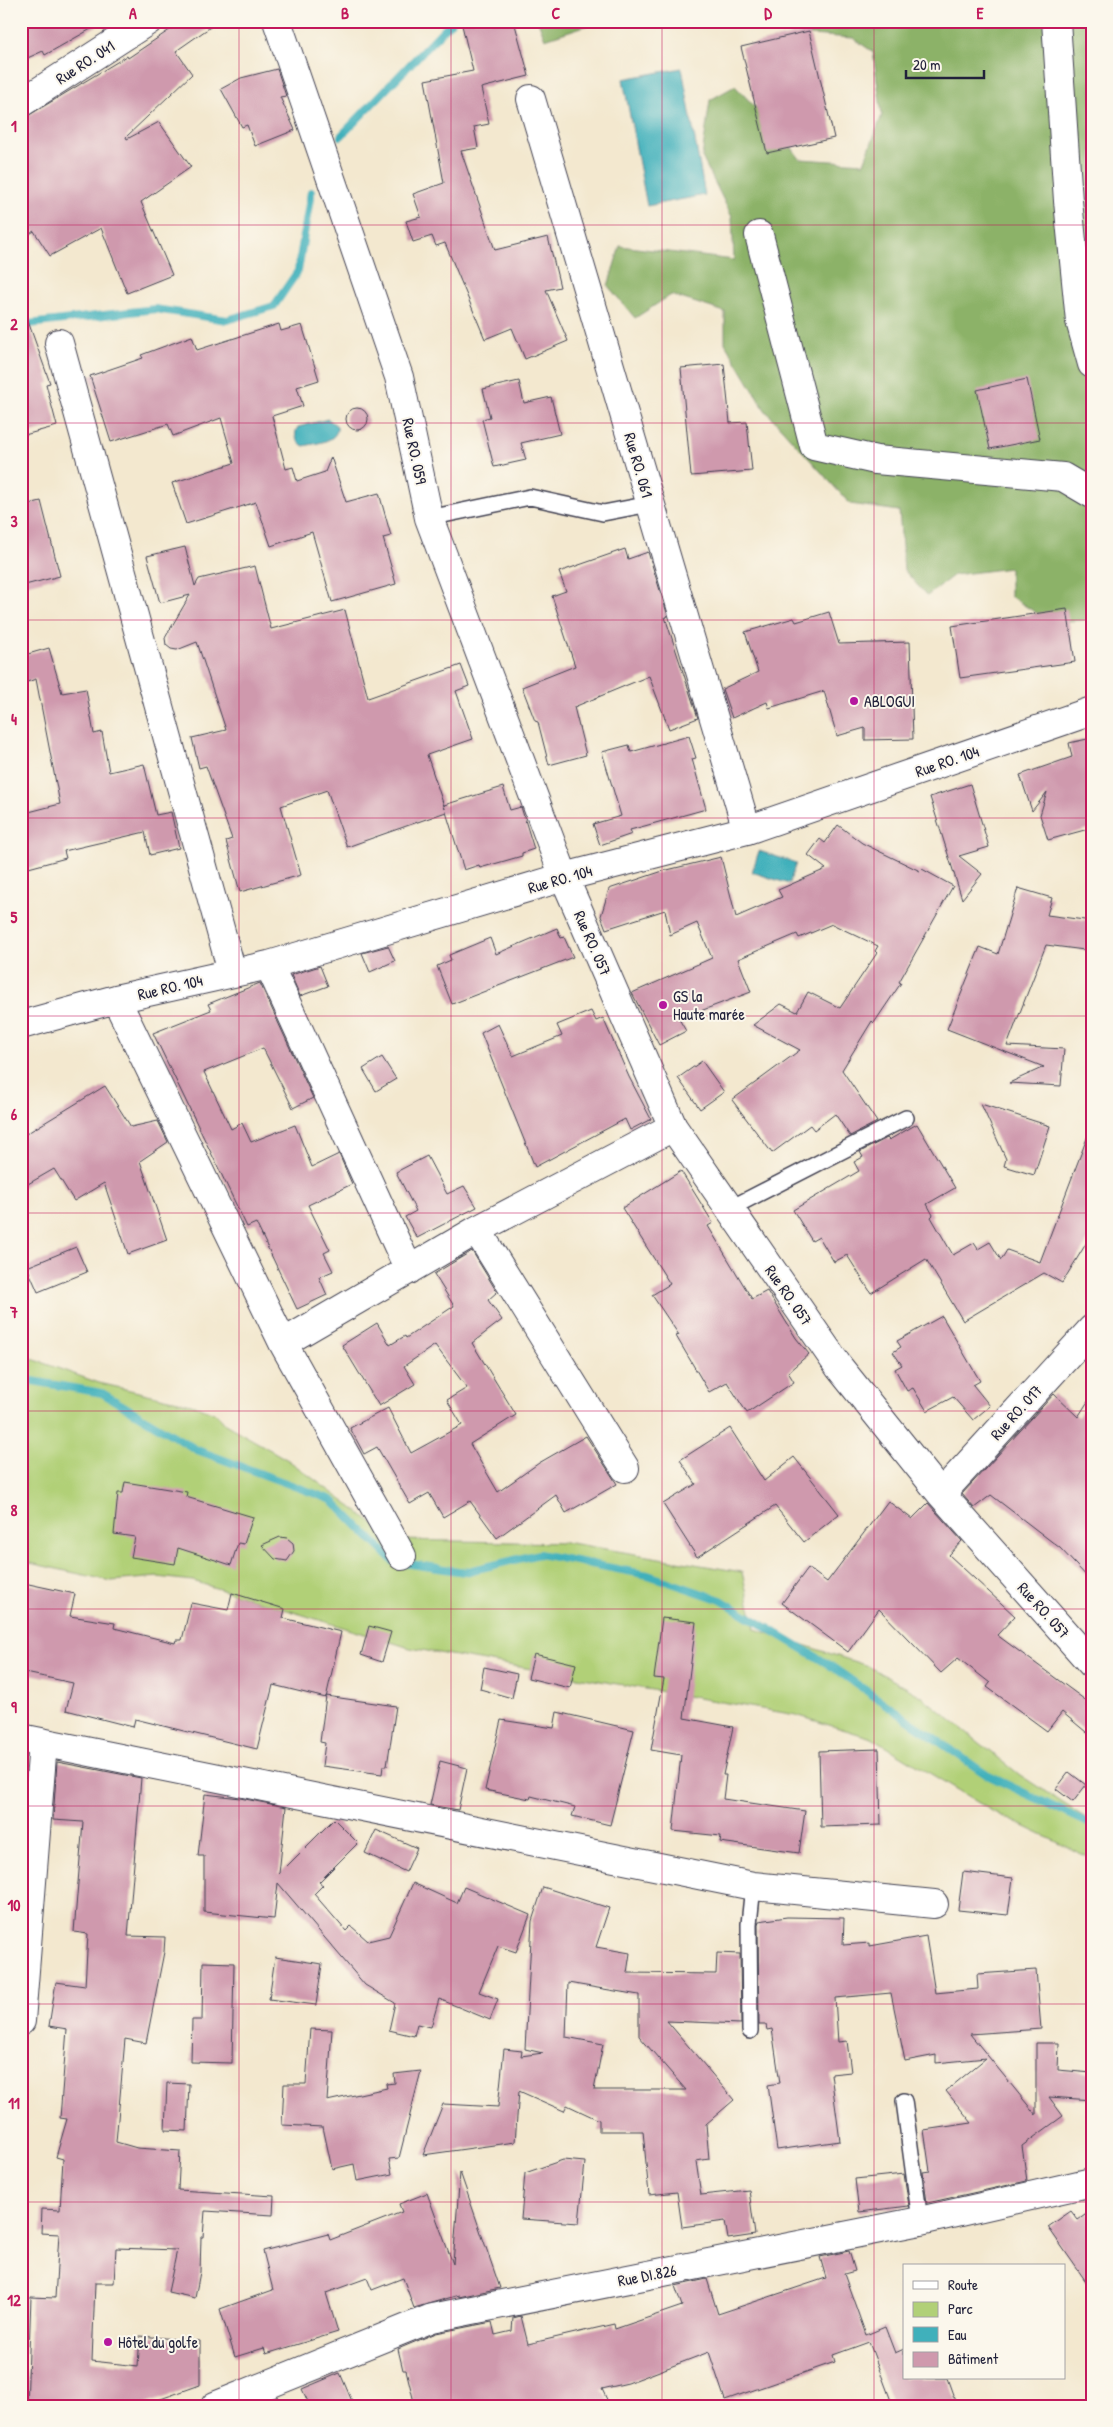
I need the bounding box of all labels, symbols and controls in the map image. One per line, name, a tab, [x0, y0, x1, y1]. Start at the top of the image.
text: A	[129, 2, 137, 24]
text: B	[341, 2, 349, 24]
text: C	[552, 2, 561, 24]
text: D	[764, 2, 772, 24]
text: E	[976, 2, 984, 24]
street label: Rue RO. 041	[51, 35, 119, 89]
scale bar	[906, 48, 983, 80]
text: 20 m	[913, 54, 940, 75]
text: 1	[11, 115, 17, 137]
text: 2	[10, 313, 18, 335]
street label: Rue RO. 059	[397, 416, 433, 486]
street label: Rue RO. 061	[619, 430, 659, 500]
text: 3	[10, 510, 18, 532]
place label: ABLOGUI	[864, 690, 915, 712]
marker: ABLOGUI	[848, 695, 860, 707]
text: 4	[11, 708, 17, 730]
street label: Rue RO. 104	[912, 740, 982, 782]
street label: Rue RO. 104	[525, 859, 595, 899]
text: 5	[11, 906, 18, 928]
street label: Rue RO. 057	[569, 907, 617, 979]
street label: Rue RO. 104	[135, 969, 205, 1005]
place label: GS la Haute marée	[673, 985, 745, 1025]
marker: GS la Haute marée	[657, 999, 669, 1011]
text: 6	[11, 1103, 18, 1125]
street label: Rue RO. 057	[760, 1260, 818, 1330]
text: 7	[9, 1301, 18, 1323]
street label: Rue RO. 017	[985, 1379, 1047, 1445]
text: 8	[11, 1499, 18, 1521]
street label: Rue RO. 057	[1013, 1577, 1075, 1643]
text: 9	[11, 1696, 17, 1718]
text: 10	[8, 1894, 20, 1916]
text: 11	[8, 2092, 20, 2114]
street label: Rue DI.826	[616, 2259, 678, 2291]
legend	[903, 2264, 1066, 2380]
text: Route	[948, 2274, 978, 2295]
text: 12	[7, 2289, 21, 2311]
text: Parc	[948, 2298, 973, 2319]
text: Eau	[948, 2324, 967, 2345]
place label: Hôtel du golfe	[118, 2331, 199, 2353]
marker: Hôtel du golfe	[102, 2336, 114, 2348]
text: Bâtiment	[948, 2348, 999, 2369]

